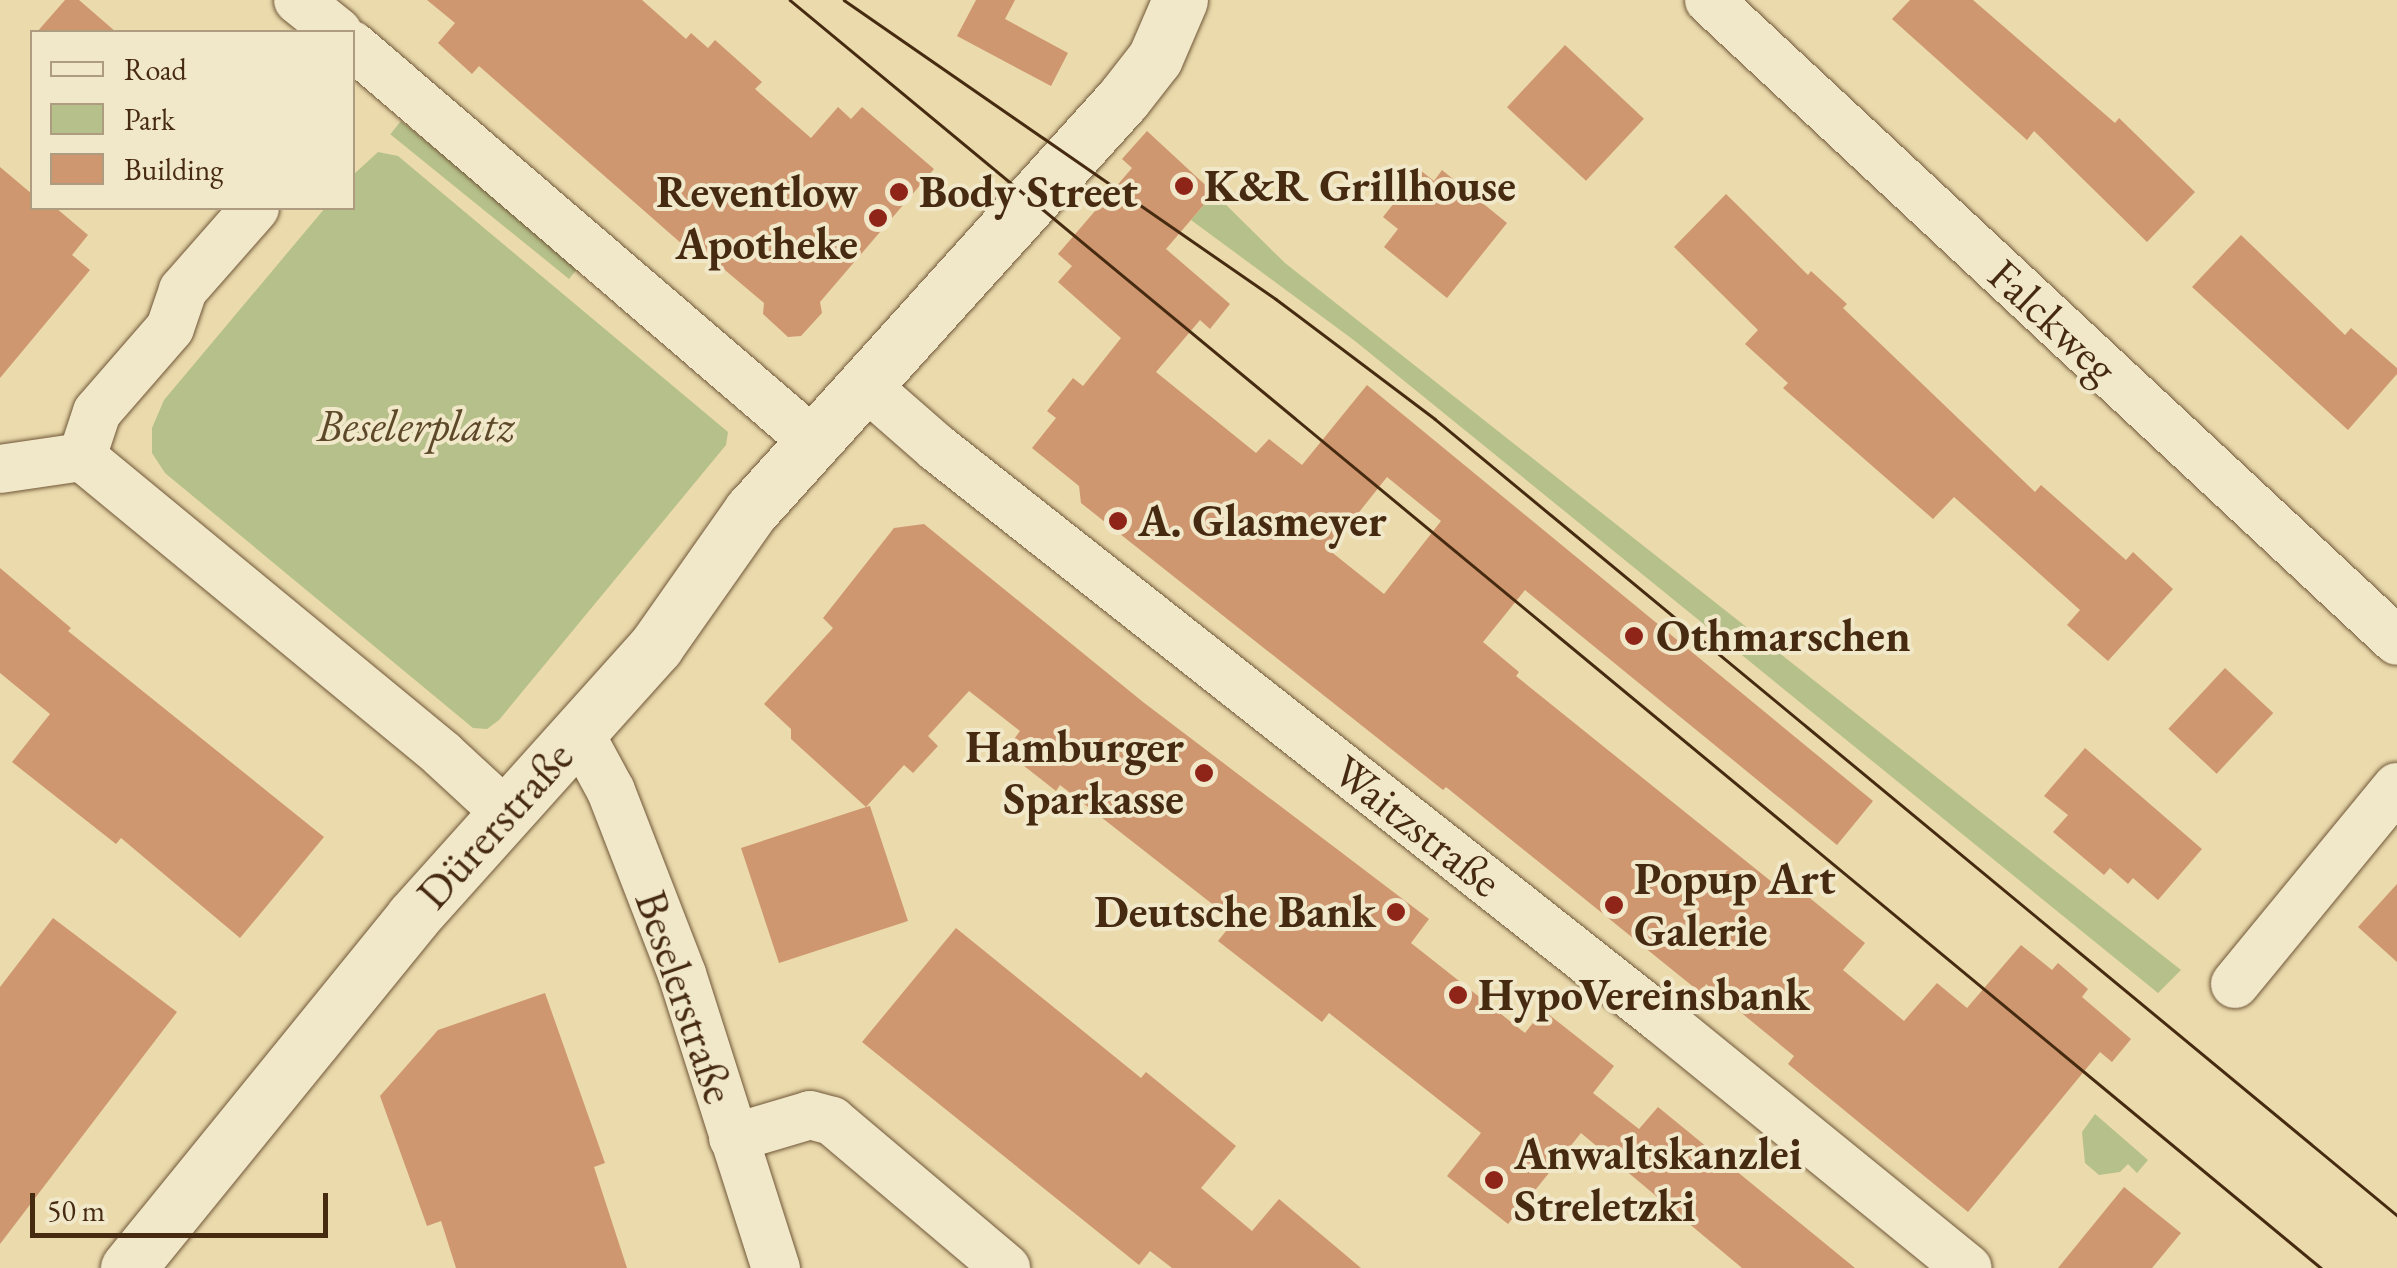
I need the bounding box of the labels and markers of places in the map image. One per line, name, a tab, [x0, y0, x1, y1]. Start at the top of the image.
place label: K&R Grillhouse	[1204, 159, 1516, 213]
place label: Reventlow Apotheke	[656, 165, 858, 271]
place label: Body Street	[919, 165, 1138, 219]
marker: K&R Grillhouse	[1173, 175, 1195, 197]
marker: Body Street	[888, 181, 910, 203]
marker: Reventlow Apotheke	[867, 207, 889, 229]
place label: A. Glasmeyer	[1138, 494, 1387, 548]
marker: A. Glasmeyer	[1107, 510, 1129, 532]
place label: Othmarschen	[1656, 609, 1911, 663]
marker: Othmarschen	[1621, 623, 1647, 649]
place label: Hamburger Sparkasse	[965, 720, 1184, 826]
marker: Hamburger Sparkasse	[1193, 762, 1215, 784]
place label: Popup Art Galerie	[1634, 852, 1836, 958]
place label: Deutsche Bank	[1094, 885, 1376, 939]
marker: Popup Art Galerie	[1603, 894, 1625, 916]
marker: Deutsche Bank	[1385, 901, 1407, 923]
place label: HypoVereinsbank	[1478, 968, 1810, 1022]
marker: HypoVereinsbank	[1447, 984, 1469, 1006]
place label: Anwaltskanzlei Streletzki	[1514, 1127, 1802, 1233]
marker: Anwaltskanzlei Streletzki	[1483, 1169, 1505, 1191]

